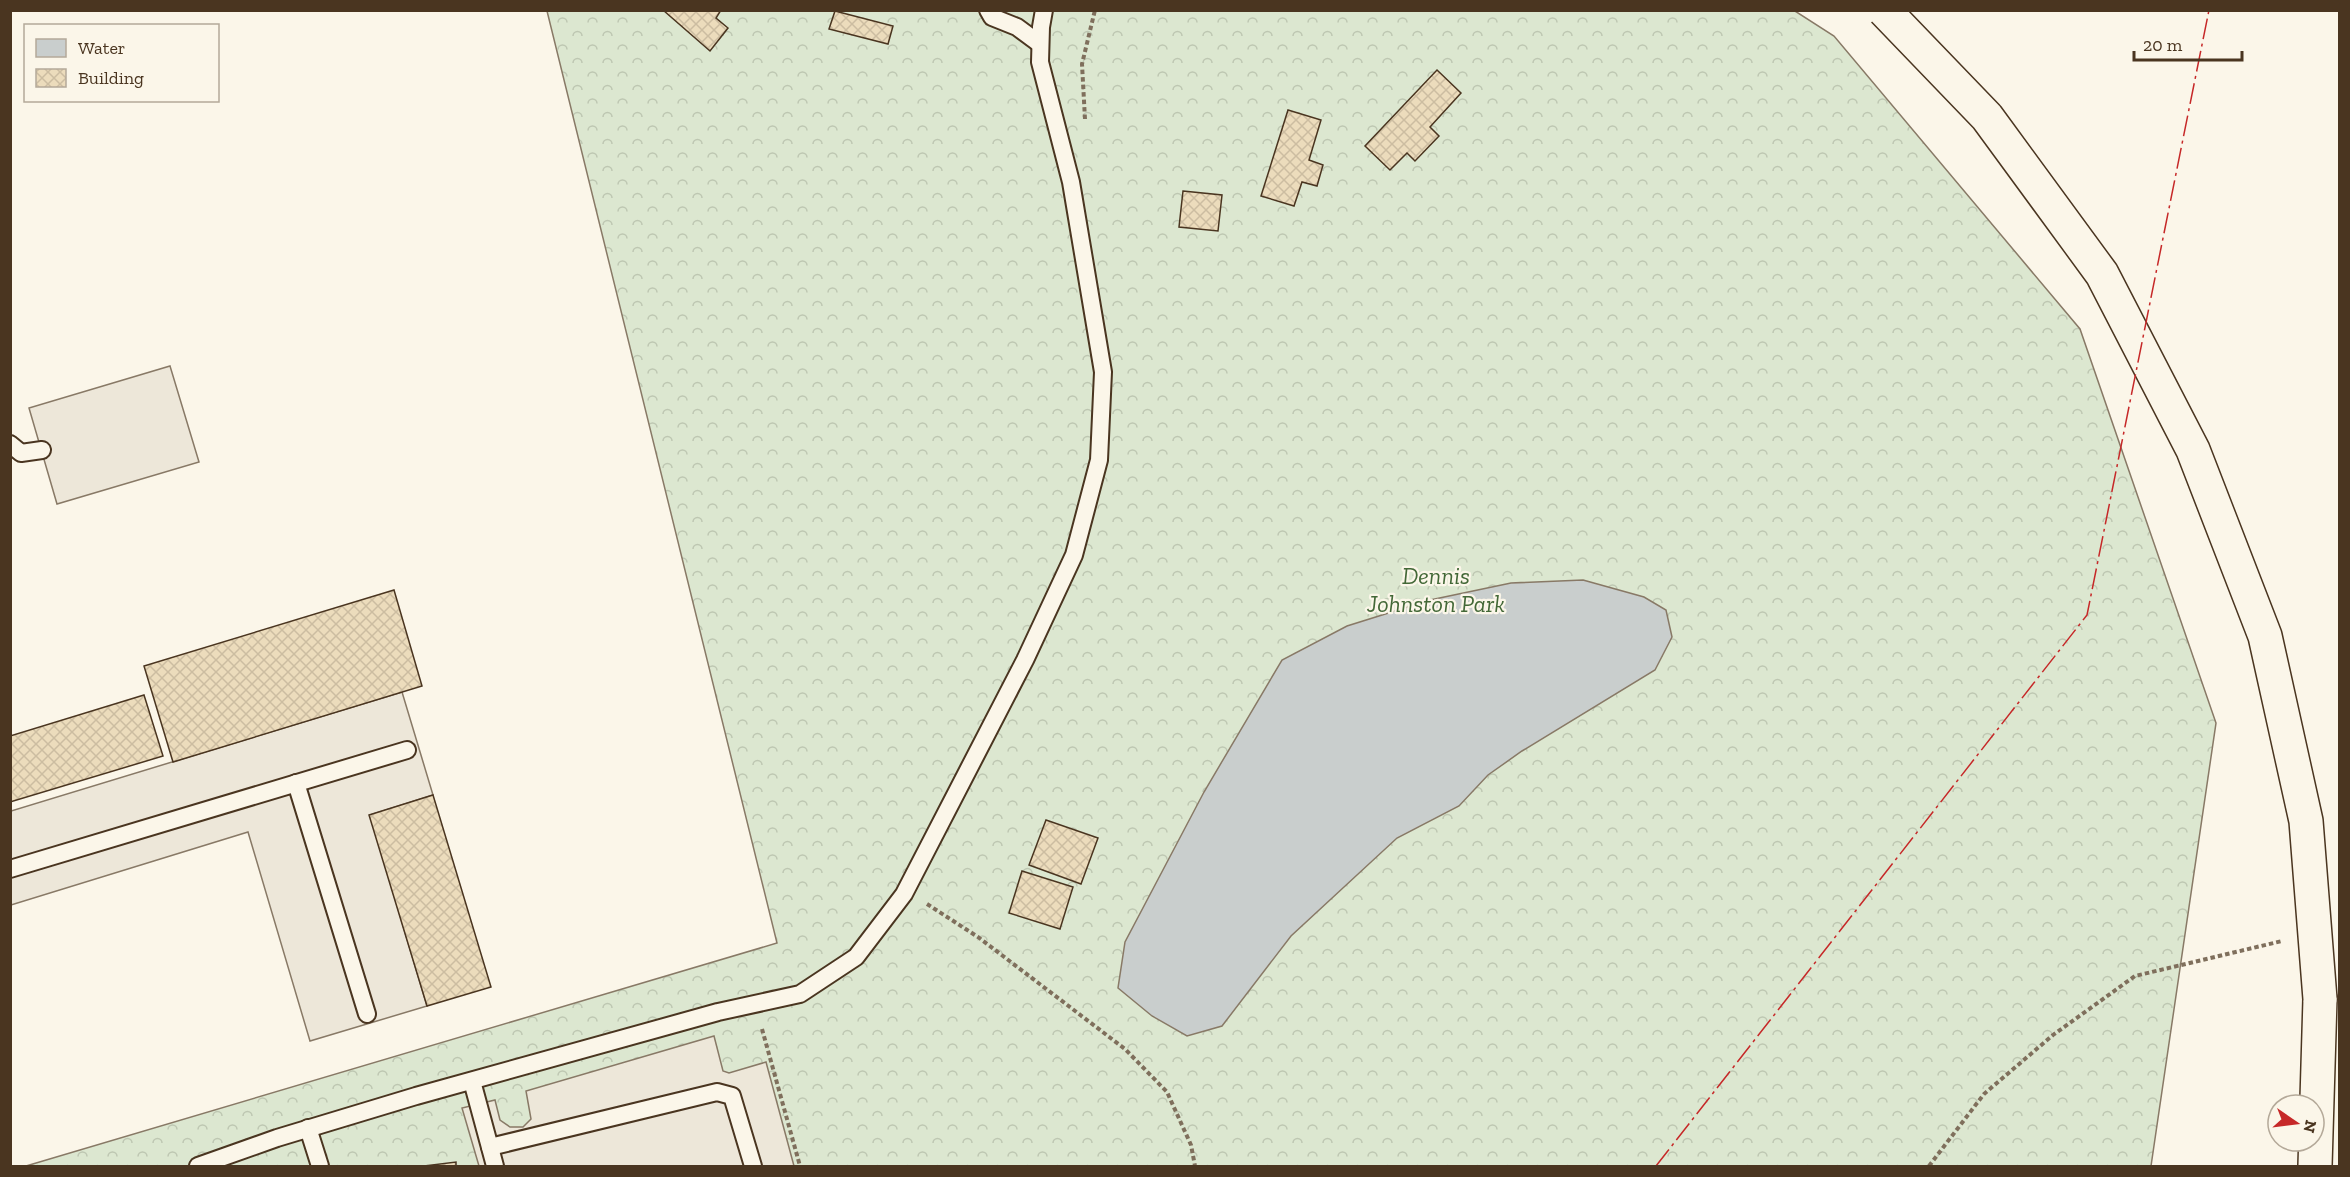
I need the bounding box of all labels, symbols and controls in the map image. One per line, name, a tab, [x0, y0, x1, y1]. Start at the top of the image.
legend	[24, 24, 219, 102]
scale bar	[2134, 24, 2242, 62]
text: 20 m	[2143, 34, 2183, 56]
text: Water	[78, 37, 125, 59]
text: Building	[78, 67, 144, 89]
park label: Dennis Johnston Park	[1366, 561, 1505, 618]
north arrow	[2266, 1093, 2326, 1153]
text: N	[2299, 1118, 2321, 1135]

